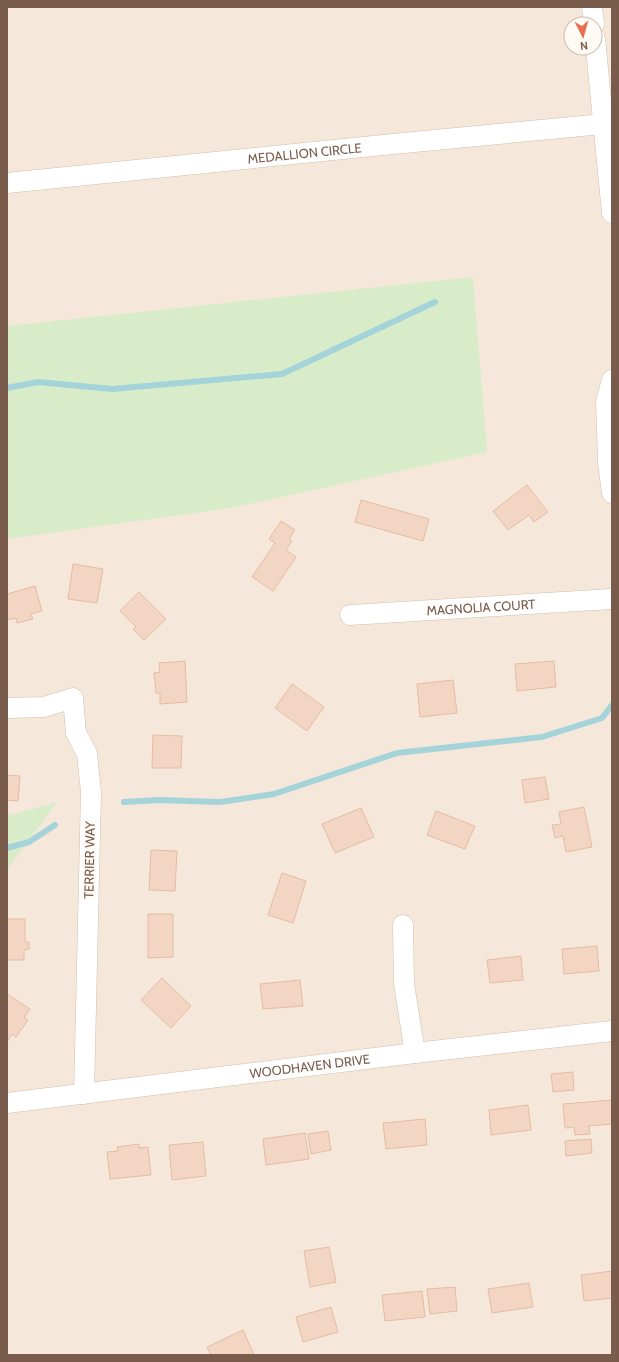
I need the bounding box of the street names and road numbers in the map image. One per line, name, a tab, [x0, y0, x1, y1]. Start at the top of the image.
street label: MEDALLION CIRCLE	[247, 139, 362, 167]
street label: MAGNOLIA COURT	[426, 596, 536, 618]
street label: TERRIER WAY	[80, 821, 98, 899]
street label: WOODHAVEN DRIVE	[249, 1051, 371, 1081]

